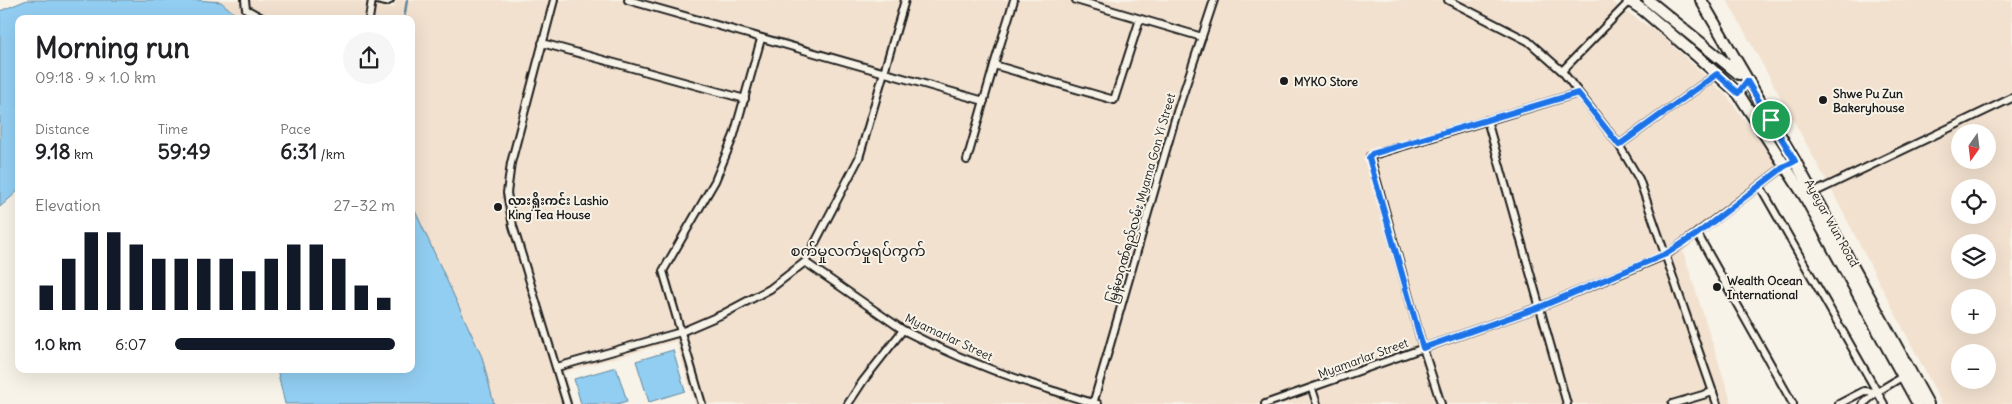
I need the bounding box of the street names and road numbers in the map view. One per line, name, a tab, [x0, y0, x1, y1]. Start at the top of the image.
street label: မြန်မာဂုဏ်ရည်လမ်း Myama Gon Yi Street	[1103, 91, 1181, 305]
street label: Ayeyar Wun Road	[1802, 177, 1862, 269]
street label: Myamarlar Street	[903, 310, 995, 364]
street label: Myamarlar Street	[1316, 335, 1410, 381]

